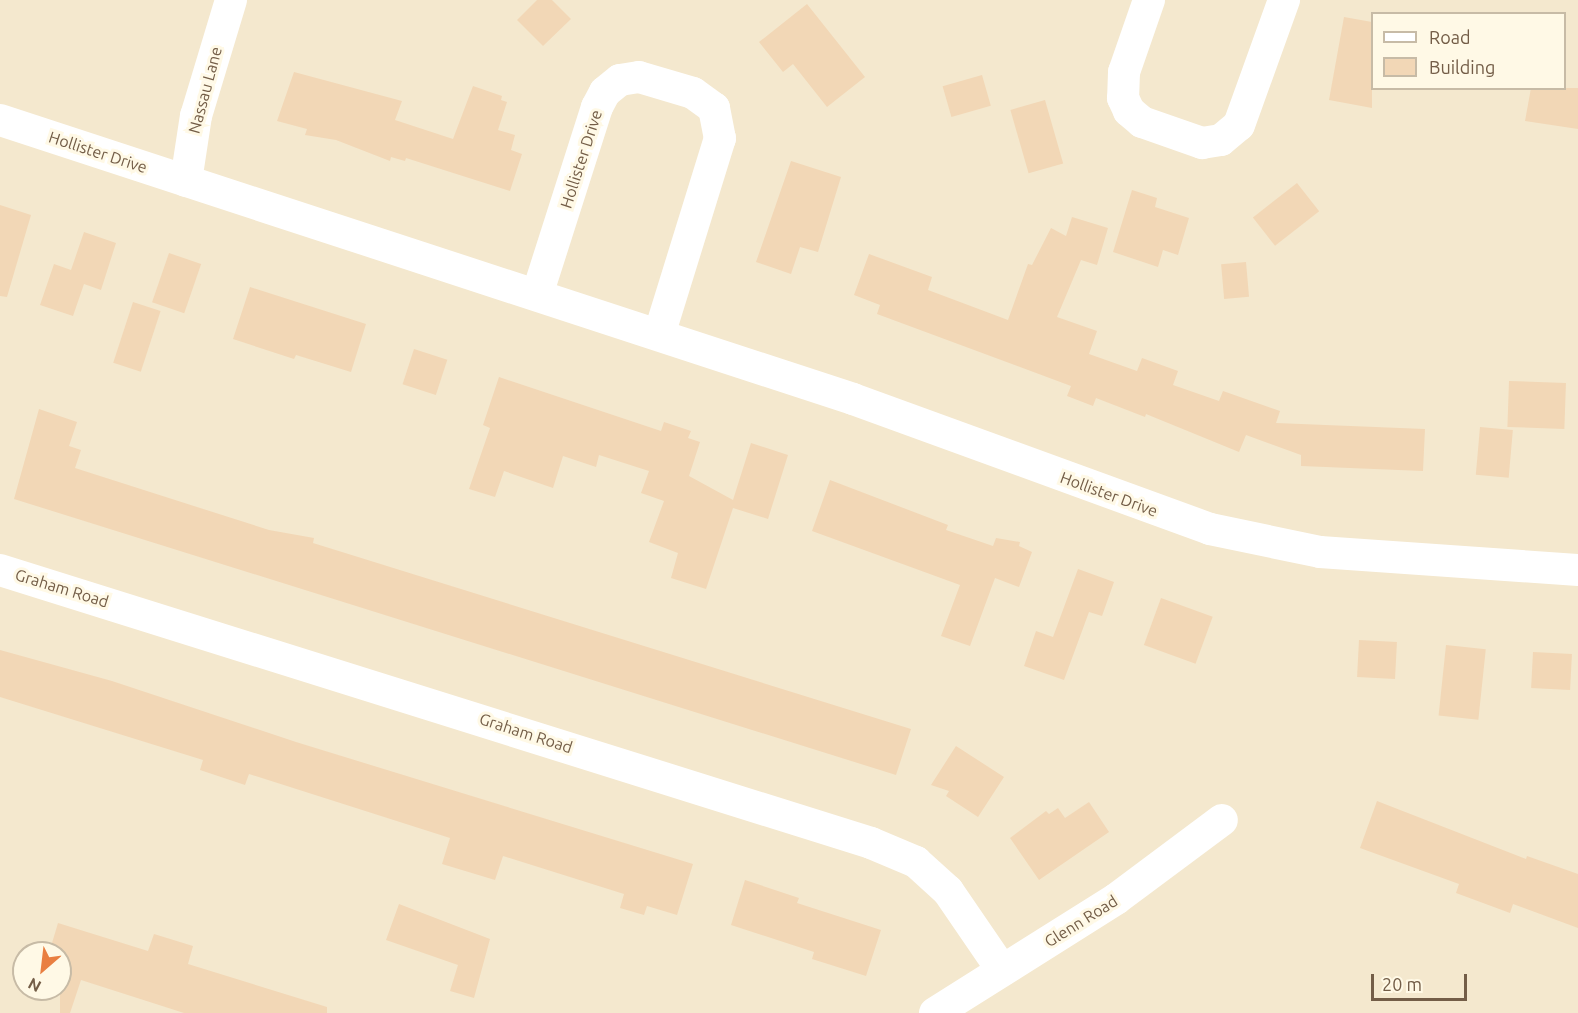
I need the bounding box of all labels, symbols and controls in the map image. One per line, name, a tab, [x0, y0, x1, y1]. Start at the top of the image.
legend	[1371, 12, 1566, 90]
text: Road	[1429, 27, 1471, 47]
street label: Nassau Lane	[184, 45, 226, 135]
text: Building	[1429, 57, 1495, 77]
street label: Hollister Drive	[556, 107, 606, 211]
street label: Hollister Drive	[46, 127, 150, 177]
street label: Hollister Drive	[1058, 467, 1160, 521]
street label: Graham Road	[13, 565, 111, 611]
street label: Graham Road	[477, 709, 575, 757]
street label: Glenn Road	[1041, 891, 1121, 951]
north arrow	[12, 941, 72, 1001]
scale bar	[1374, 962, 1470, 1000]
text: N	[25, 974, 44, 996]
text: 20 m	[1382, 974, 1422, 994]

